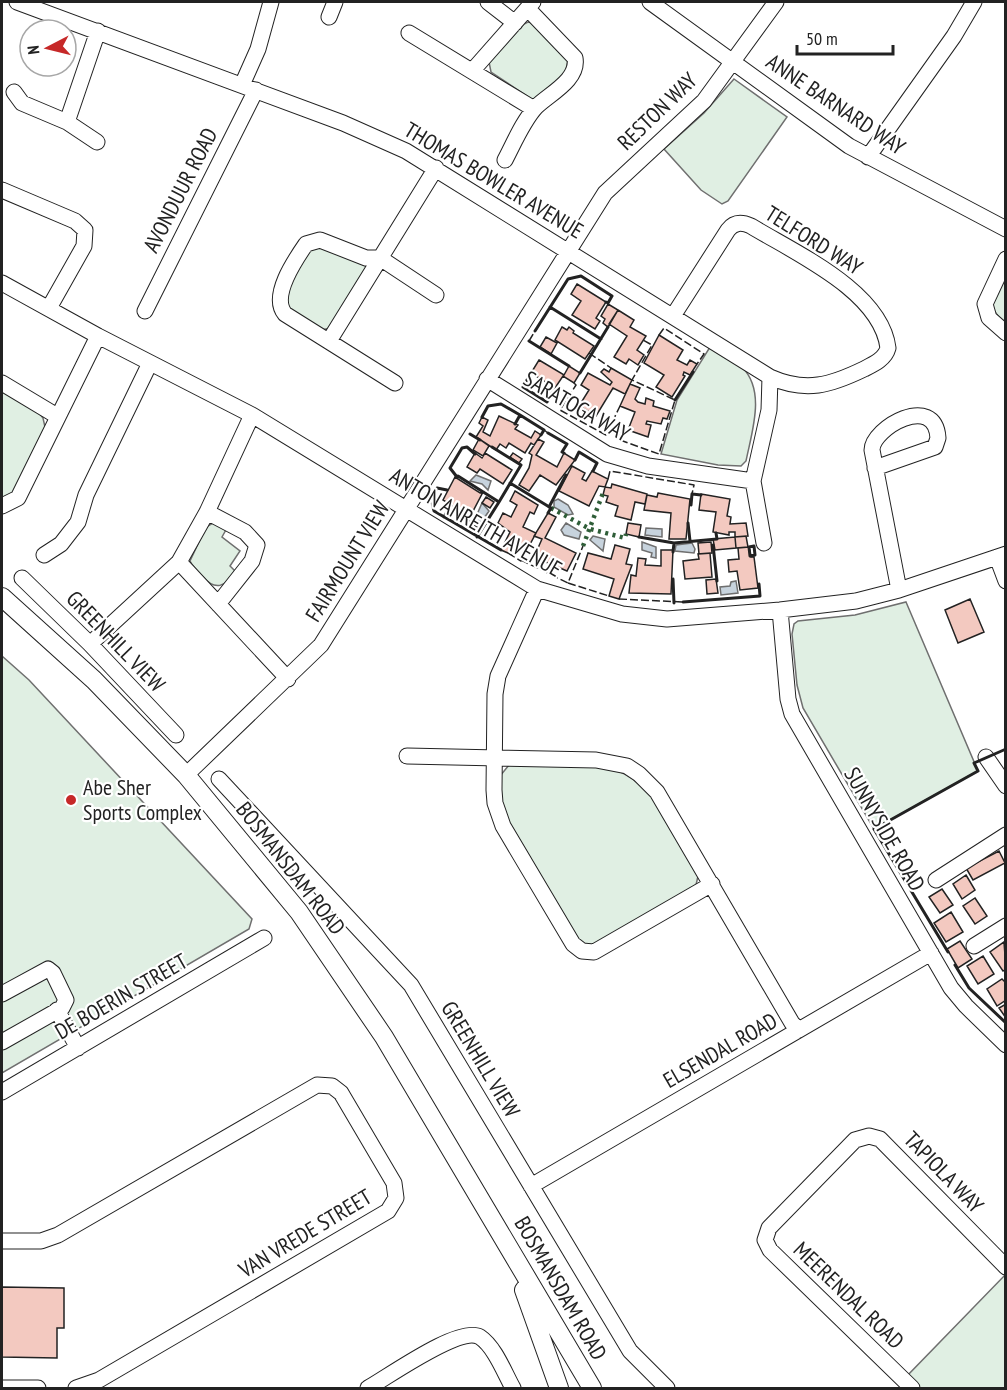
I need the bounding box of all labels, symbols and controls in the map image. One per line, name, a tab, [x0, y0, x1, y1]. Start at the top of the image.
north arrow	[18, 18, 78, 78]
scale bar	[797, 18, 893, 56]
text: 50 m	[806, 27, 838, 50]
text: N	[23, 44, 44, 55]
street label: ANNE BARNARD WAY	[761, 47, 911, 161]
street label: RESTON WAY	[611, 66, 703, 156]
street label: THOMAS BOWLER AVENUE	[399, 115, 589, 245]
street label: AVONDUUR ROAD	[137, 123, 223, 257]
street label: TELFORD WAY	[760, 199, 868, 281]
street label: SARATOGA WAY	[519, 364, 635, 448]
street label: ANTON ANREITH AVENUE	[385, 461, 567, 583]
street label: FAIRMOUNT VIEW	[299, 495, 395, 627]
street label: GREENHILL VIEW	[61, 584, 171, 698]
street label: SUNNYSIDE ROAD	[838, 762, 932, 896]
place label: Abe Sher Sports Complex	[83, 773, 202, 826]
marker: Abe Sher Sports Complex	[64, 793, 78, 807]
street label: BOSMANSDAM ROAD	[230, 796, 352, 940]
street label: DE BOERIN STREET	[50, 947, 192, 1045]
street label: GREENHILL VIEW	[435, 996, 527, 1122]
street label: ELSENDAL ROAD	[658, 1006, 782, 1094]
street label: TAPIOLA WAY	[898, 1125, 990, 1219]
street label: VAN VREDE STREET	[233, 1182, 377, 1284]
street label: BOSMANSDAM ROAD	[509, 1211, 613, 1365]
street label: MEERENDAL ROAD	[788, 1235, 910, 1355]

